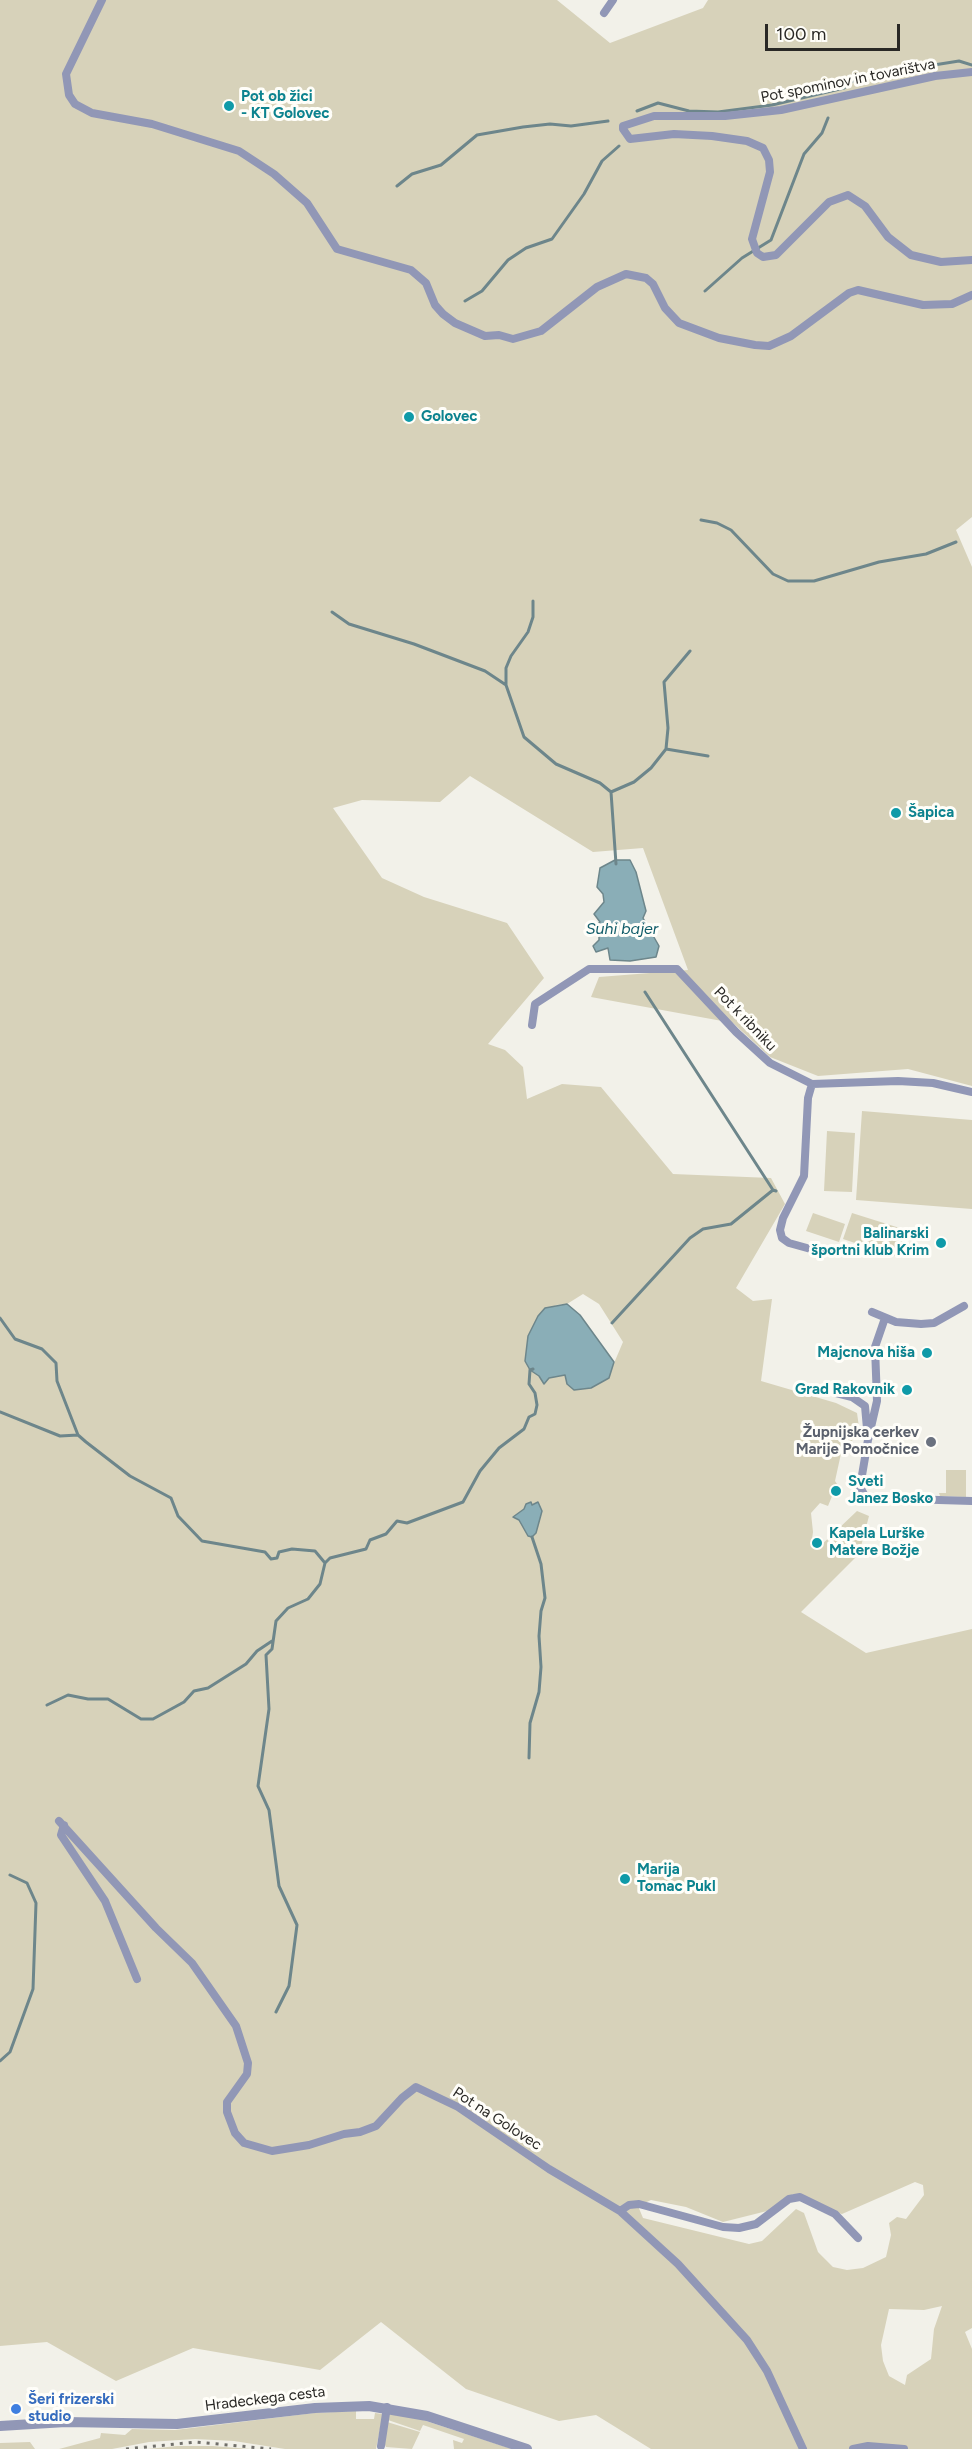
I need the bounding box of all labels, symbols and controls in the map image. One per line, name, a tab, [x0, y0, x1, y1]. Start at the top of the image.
scale bar	[768, 12, 903, 50]
text: 100 m	[776, 23, 826, 45]
street label: Pot spominov in tovarištva	[759, 55, 937, 107]
place label: Pot ob žici - KT Golovec	[241, 88, 330, 123]
marker: Pot ob žici - KT Golovec	[222, 99, 236, 113]
place label: Golovec	[421, 408, 478, 426]
marker: Golovec	[402, 410, 416, 424]
place label: Šapica	[908, 804, 954, 822]
marker: Šapica	[889, 806, 903, 820]
water label: Suhi bajer	[586, 919, 658, 939]
street label: Pot k ribniku	[710, 983, 780, 1055]
place label: Balinarski športni klub Krim	[811, 1225, 929, 1260]
marker: Balinarski športni klub Krim	[934, 1236, 948, 1250]
place label: Majcnova hiša	[817, 1344, 915, 1362]
marker: Majcnova hiša	[920, 1346, 934, 1360]
place label: Grad Rakovnik	[795, 1381, 895, 1399]
marker: Grad Rakovnik	[900, 1383, 914, 1397]
place label: Župnijska cerkev Marije Pomočnice	[796, 1424, 919, 1459]
marker: Župnijska cerkev Marije Pomočnice	[924, 1435, 938, 1449]
place label: Sveti Janez Bosko	[848, 1473, 933, 1508]
marker: Sveti Janez Bosko	[829, 1484, 843, 1498]
place label: Kapela Lurške Matere Božje	[829, 1525, 925, 1560]
marker: Kapela Lurške Matere Božje	[810, 1536, 824, 1550]
place label: Marija Tomac Pukl	[637, 1861, 716, 1896]
marker: Marija Tomac Pukl	[618, 1872, 632, 1886]
street label: Pot na Golovec	[449, 2084, 545, 2154]
street label: Hradeckega cesta	[204, 2383, 326, 2415]
place label: Šeri frizerski studio	[28, 2391, 114, 2426]
marker: Šeri frizerski studio	[9, 2402, 23, 2416]

